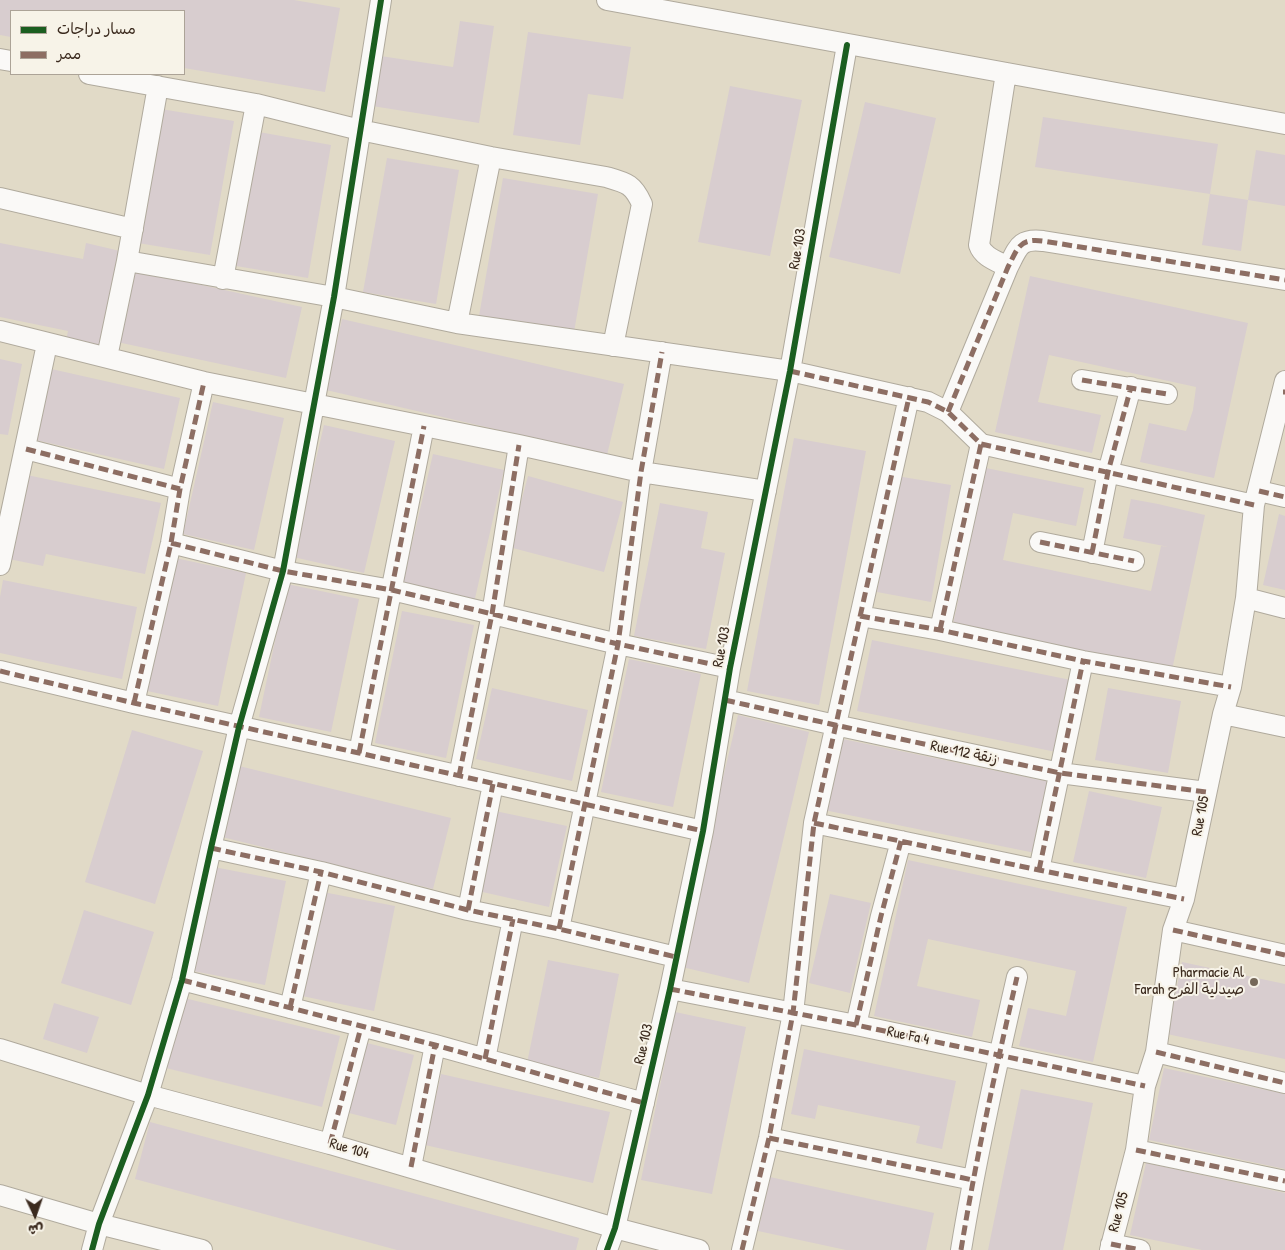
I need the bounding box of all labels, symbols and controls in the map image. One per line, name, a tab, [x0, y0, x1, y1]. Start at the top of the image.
legend	[10, 10, 185, 75]
text: مسار دراجات	[57, 18, 136, 39]
text: ممر	[57, 43, 81, 64]
street label: Rue 103	[786, 227, 810, 271]
street label: Rue 103	[709, 625, 735, 669]
street label: Rue 112 زنقة	[929, 737, 999, 769]
street label: Rue 105	[1188, 794, 1214, 838]
place label: Pharmacie Al Farah صيدلية الفرح	[1135, 964, 1244, 999]
marker: Pharmacie Al Farah صيدلية الفرح	[1248, 976, 1260, 988]
street label: Rue 103	[631, 1022, 657, 1066]
street label: Rue Fa 4	[885, 1023, 931, 1049]
street label: Rue 104	[327, 1135, 371, 1163]
north arrow	[10, 1190, 60, 1240]
street label: Rue 105	[1105, 1190, 1133, 1234]
text: ش	[28, 1221, 44, 1240]

